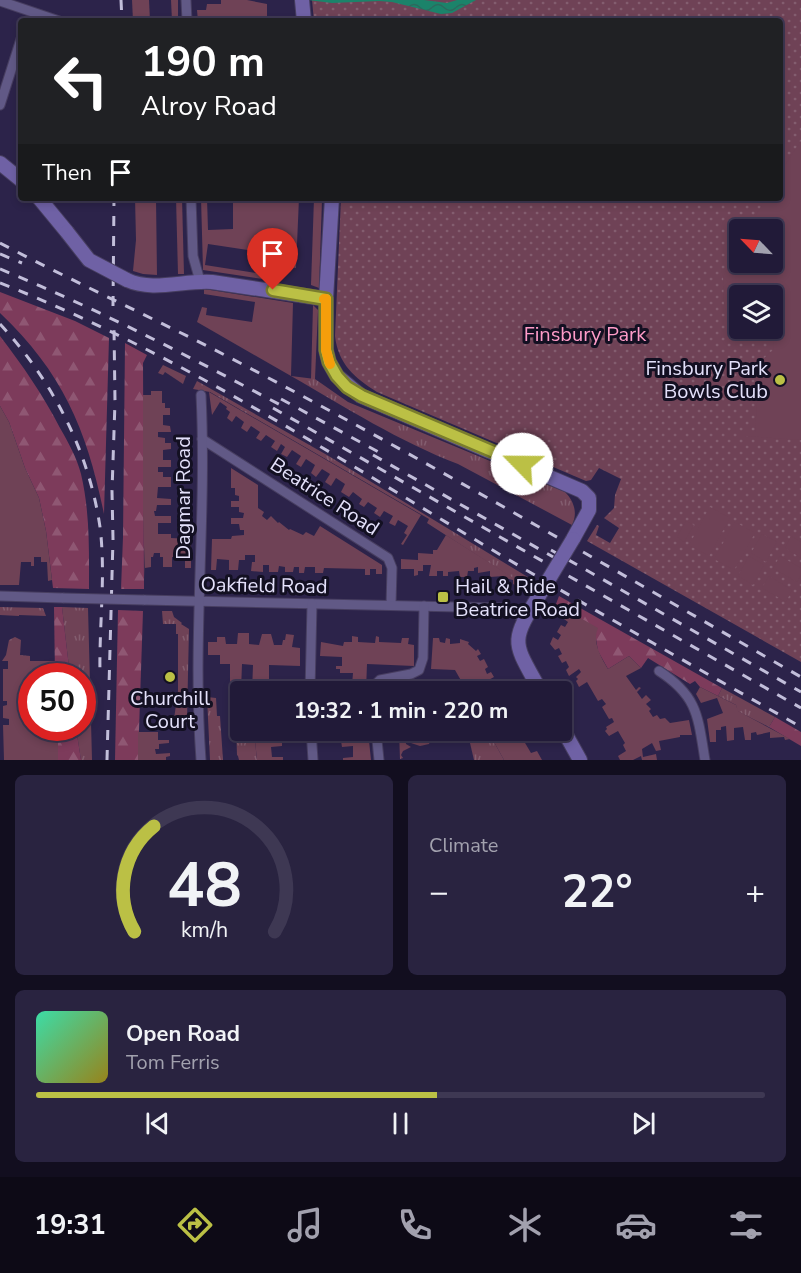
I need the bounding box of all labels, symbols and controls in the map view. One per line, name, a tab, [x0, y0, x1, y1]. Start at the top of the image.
text: 190 m	[141, 34, 265, 91]
icon: left	[42, 42, 120, 120]
text: Alroy Road	[141, 88, 277, 125]
icon: arrive	[104, 156, 137, 189]
text: Then	[42, 158, 92, 188]
north arrow	[729, 219, 783, 273]
map controls	[729, 219, 783, 339]
pin	[247, 228, 298, 290]
icon: arrive	[256, 237, 289, 270]
button: layers	[729, 285, 783, 339]
park label: Finsbury Park	[524, 321, 647, 348]
place label: Finsbury Park Bowls Club	[645, 355, 769, 405]
marker: Finsbury Park Bowls Club	[773, 373, 787, 387]
position arrow	[490, 432, 554, 496]
street label: Dagmar Road	[170, 436, 197, 560]
street label: Beatrice Road	[265, 451, 384, 542]
street label: Oakfield Road	[200, 571, 328, 600]
place label: Hail & Ride Beatrice Road	[455, 573, 580, 623]
marker: Hail & Ride Beatrice Road	[436, 590, 450, 604]
speed limit sign: 50	[18, 663, 96, 741]
marker: Churchill Court	[163, 670, 177, 684]
place label: Churchill Court	[130, 685, 210, 735]
text: 19:32 · 1 min · 220 m	[294, 696, 508, 726]
text: Climate	[429, 832, 498, 859]
text: 48	[167, 843, 241, 928]
text: 22°	[561, 862, 633, 923]
text: −	[429, 870, 449, 915]
text: +	[745, 870, 765, 915]
text: km/h	[180, 915, 228, 945]
text: Open Road	[126, 1019, 240, 1049]
text: Tom Ferris	[126, 1049, 220, 1076]
icon: previous	[141, 1107, 174, 1140]
icon: pause	[384, 1107, 417, 1140]
icon: next	[627, 1107, 660, 1140]
icon: directions	[174, 1204, 216, 1246]
icon: music	[284, 1204, 326, 1246]
icon: phone	[394, 1204, 436, 1246]
icon: climate	[504, 1204, 546, 1246]
icon: car	[615, 1204, 657, 1246]
icon: filters	[725, 1204, 767, 1246]
text: 19:31	[34, 1207, 106, 1244]

